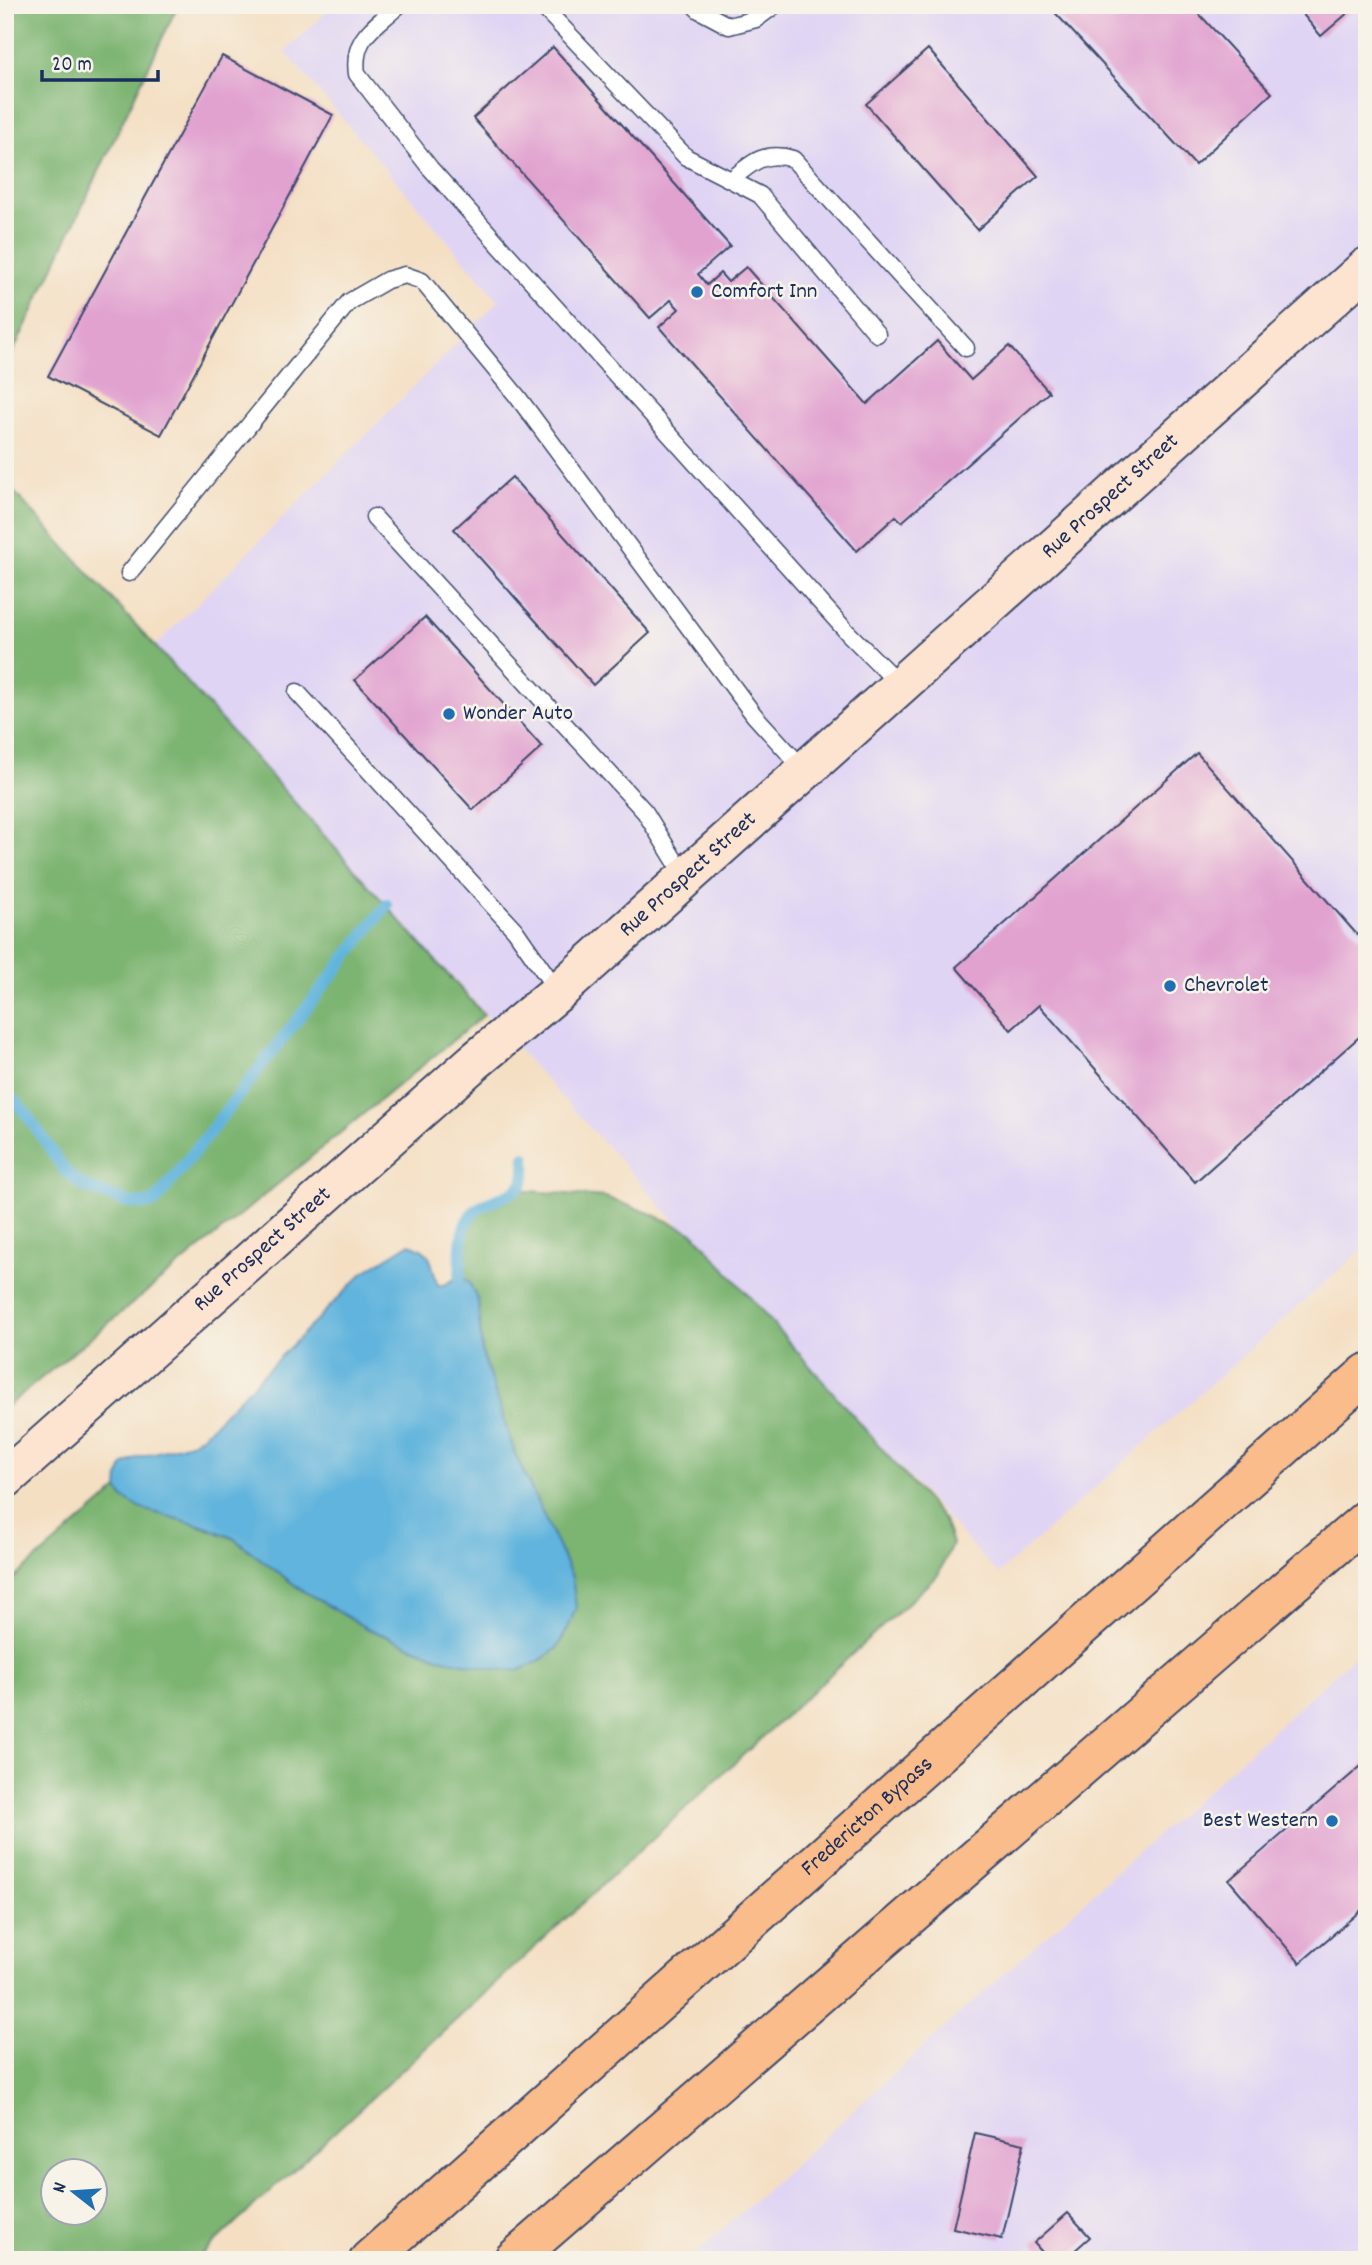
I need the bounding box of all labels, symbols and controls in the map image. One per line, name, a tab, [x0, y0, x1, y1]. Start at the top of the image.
scale bar	[42, 38, 158, 82]
text: 20 m	[52, 51, 92, 81]
place label: Comfort Inn	[711, 276, 817, 309]
marker: Comfort Inn	[689, 284, 705, 300]
street label: Rue Prospect Street	[1034, 426, 1187, 567]
place label: Wonder Auto	[463, 698, 573, 731]
marker: Wonder Auto	[441, 706, 457, 722]
street label: Rue Prospect Street	[612, 804, 765, 946]
place label: Chevrolet	[1184, 970, 1268, 1003]
marker: Chevrolet	[1162, 978, 1178, 994]
street label: Rue Prospect Street	[186, 1179, 339, 1320]
street label: Fredericton Bypass	[794, 1749, 941, 1885]
place label: Best Western	[1203, 1805, 1318, 1838]
marker: Best Western	[1324, 1813, 1340, 1829]
north arrow	[38, 2156, 108, 2226]
text: N	[47, 2180, 75, 2196]

